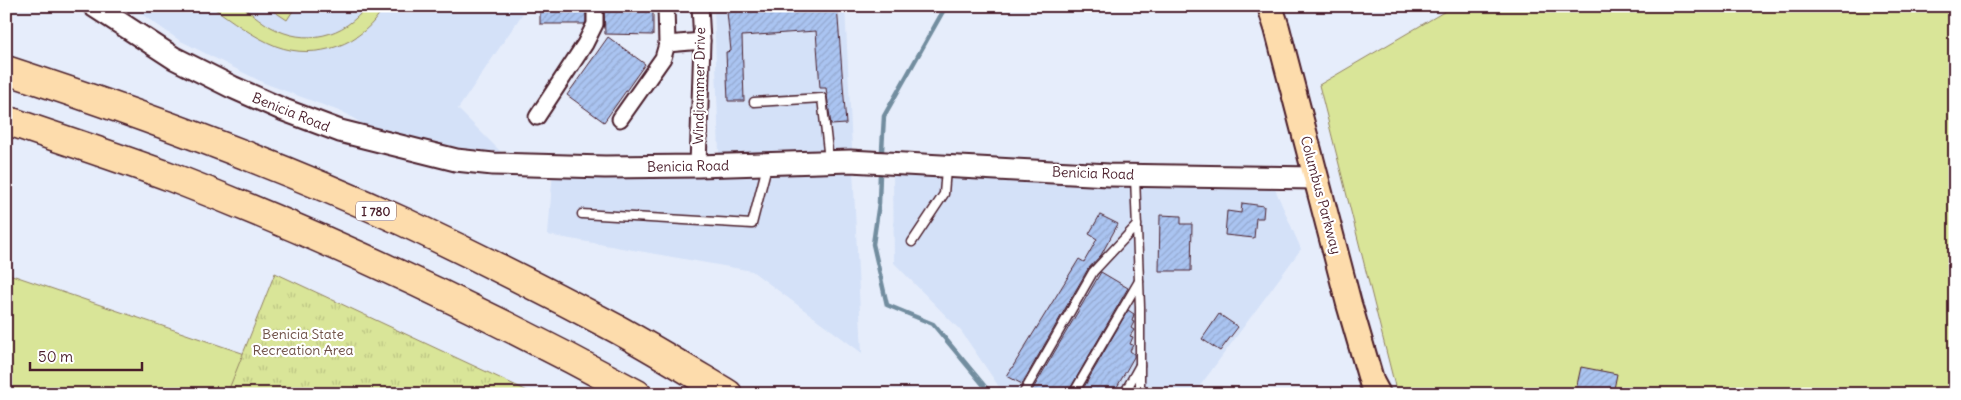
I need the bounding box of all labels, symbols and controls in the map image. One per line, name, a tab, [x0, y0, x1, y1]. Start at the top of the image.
street label: Windjammer Drive	[689, 27, 709, 145]
street label: Benicia Road	[249, 88, 333, 136]
street label: Columbus Parkway	[1297, 134, 1345, 256]
street label: Benicia Road	[647, 156, 729, 176]
street label: Benicia Road	[1052, 163, 1134, 183]
road number: I 780	[356, 202, 396, 220]
park label: Benicia State Recreation Area	[252, 325, 354, 359]
scale bar	[30, 340, 142, 372]
text: 50 m	[38, 347, 73, 366]

